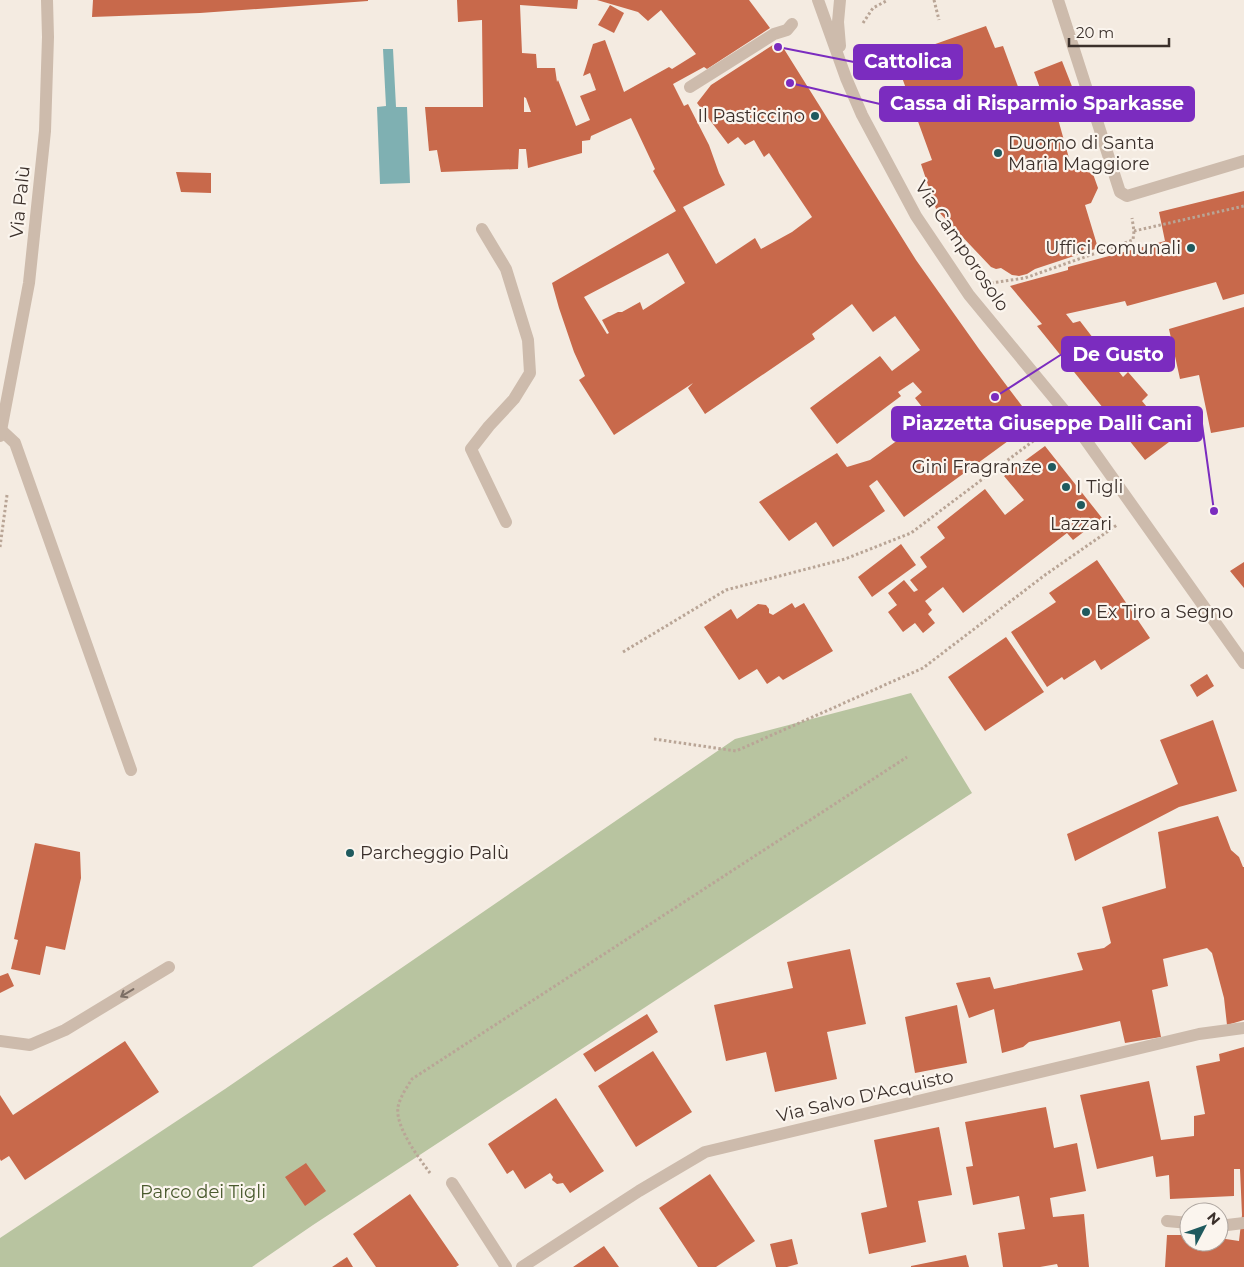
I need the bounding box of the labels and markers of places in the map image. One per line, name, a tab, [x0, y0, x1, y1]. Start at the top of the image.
callout: Cattolica	[854, 45, 962, 79]
callout: Cassa di Risparmio Sparkasse	[880, 87, 1194, 121]
place label: Il Pasticcino	[698, 105, 805, 127]
marker: Il Pasticcino	[809, 110, 821, 122]
place label: Duomo di Santa Maria Maggiore	[1008, 132, 1155, 175]
marker: Duomo di Santa Maria Maggiore	[992, 147, 1004, 159]
place label: Uffici comunali	[1045, 237, 1181, 259]
marker: Uffici comunali	[1185, 242, 1197, 254]
callout: De Gusto	[1062, 337, 1174, 371]
callout: Piazzetta Giuseppe Dalli Cani	[892, 407, 1202, 441]
place label: Gini Fragranze	[912, 456, 1042, 478]
marker: Gini Fragranze	[1046, 461, 1058, 473]
place label: I Tigli	[1076, 476, 1123, 498]
marker: I Tigli	[1060, 481, 1072, 493]
marker: Lazzari	[1075, 499, 1087, 511]
place label: Lazzari	[1050, 513, 1112, 535]
place label: Ex Tiro a Segno	[1096, 601, 1233, 623]
marker: Ex Tiro a Segno	[1080, 606, 1092, 618]
place label: Parcheggio Palù	[360, 842, 509, 864]
marker: Parcheggio Palù	[344, 847, 356, 859]

